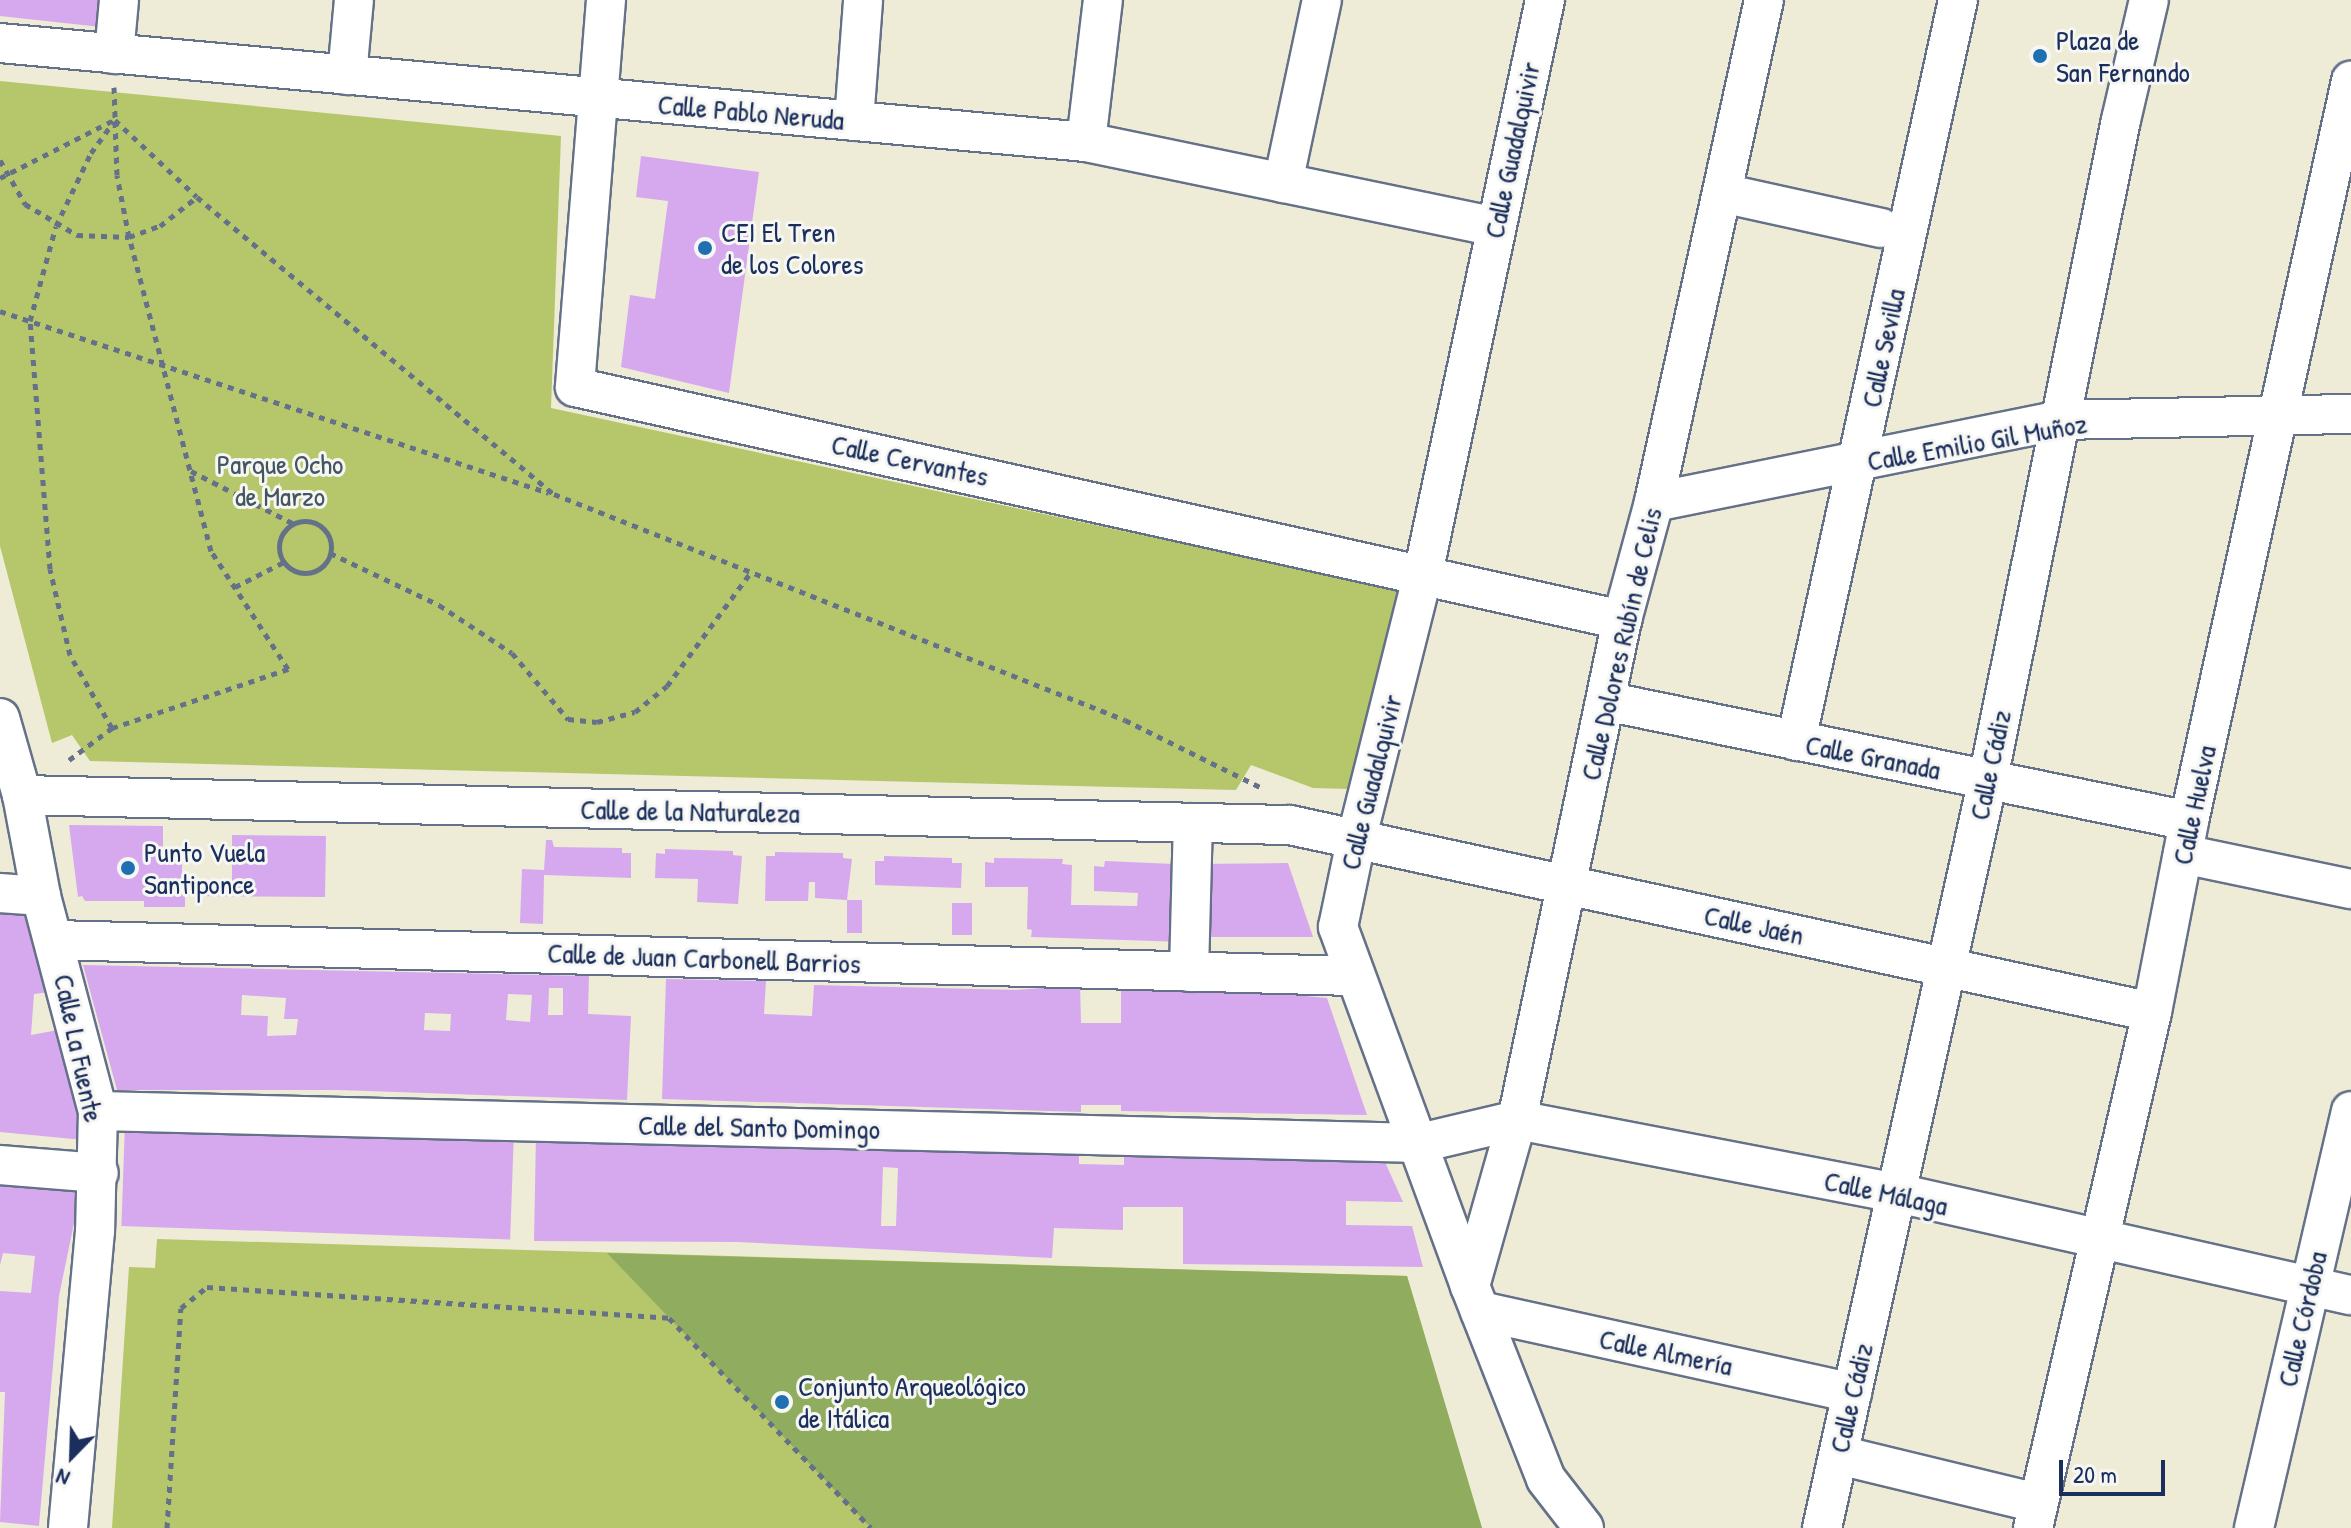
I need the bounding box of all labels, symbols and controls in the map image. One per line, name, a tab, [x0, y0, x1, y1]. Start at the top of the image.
place label: Plaza de San Fernando	[2056, 23, 2190, 89]
marker: Plaza de San Fernando	[2031, 47, 2049, 65]
street label: Calle Guadalquivir	[1477, 59, 1547, 241]
street label: Calle Pablo Neruda	[656, 87, 846, 137]
place label: CEI El Tren de los Colores	[721, 215, 864, 281]
marker: CEI El Tren de los Colores	[696, 239, 714, 257]
street label: Calle Sevilla	[1854, 286, 1912, 410]
street label: Calle Emilio Gil Muñoz	[1865, 406, 2089, 478]
street label: Calle Cervantes	[828, 427, 992, 493]
park label: Parque Ocho de Marzo	[217, 447, 343, 513]
street label: Calle Dolores Rubín de Celis	[1573, 504, 1669, 784]
street label: Calle Guadalquivir	[1333, 691, 1409, 873]
street label: Calle Cádiz	[1962, 707, 2018, 823]
street label: Calle Granada	[1803, 727, 1943, 787]
street label: Calle Huelva	[2165, 742, 2223, 868]
street label: Calle de la Naturaleza	[580, 792, 800, 830]
place label: Punto Vuela Santiponce	[144, 835, 265, 901]
marker: Punto Vuela Santiponce	[119, 859, 137, 877]
street label: Calle Jaén	[1701, 898, 1807, 952]
street label: Calle de Juan Carbonell Barrios	[547, 936, 861, 980]
street label: Calle La Fuente	[47, 971, 111, 1125]
street label: Calle del Santo Domingo	[638, 1108, 880, 1146]
street label: Calle Málaga	[1821, 1164, 1951, 1222]
street label: Calle Córdoba	[2270, 1248, 2334, 1390]
street label: Calle Almería	[1596, 1322, 1736, 1382]
street label: Calle Cádiz	[1822, 1340, 1880, 1456]
place label: Conjunto Arqueológico de Itálica	[798, 1369, 1026, 1435]
marker: Conjunto Arqueológico de Itálica	[773, 1393, 791, 1411]
north arrow	[32, 1416, 112, 1496]
scale bar	[2063, 1444, 2169, 1494]
text: 20 m	[2073, 1458, 2117, 1490]
text: N	[51, 1462, 74, 1494]

